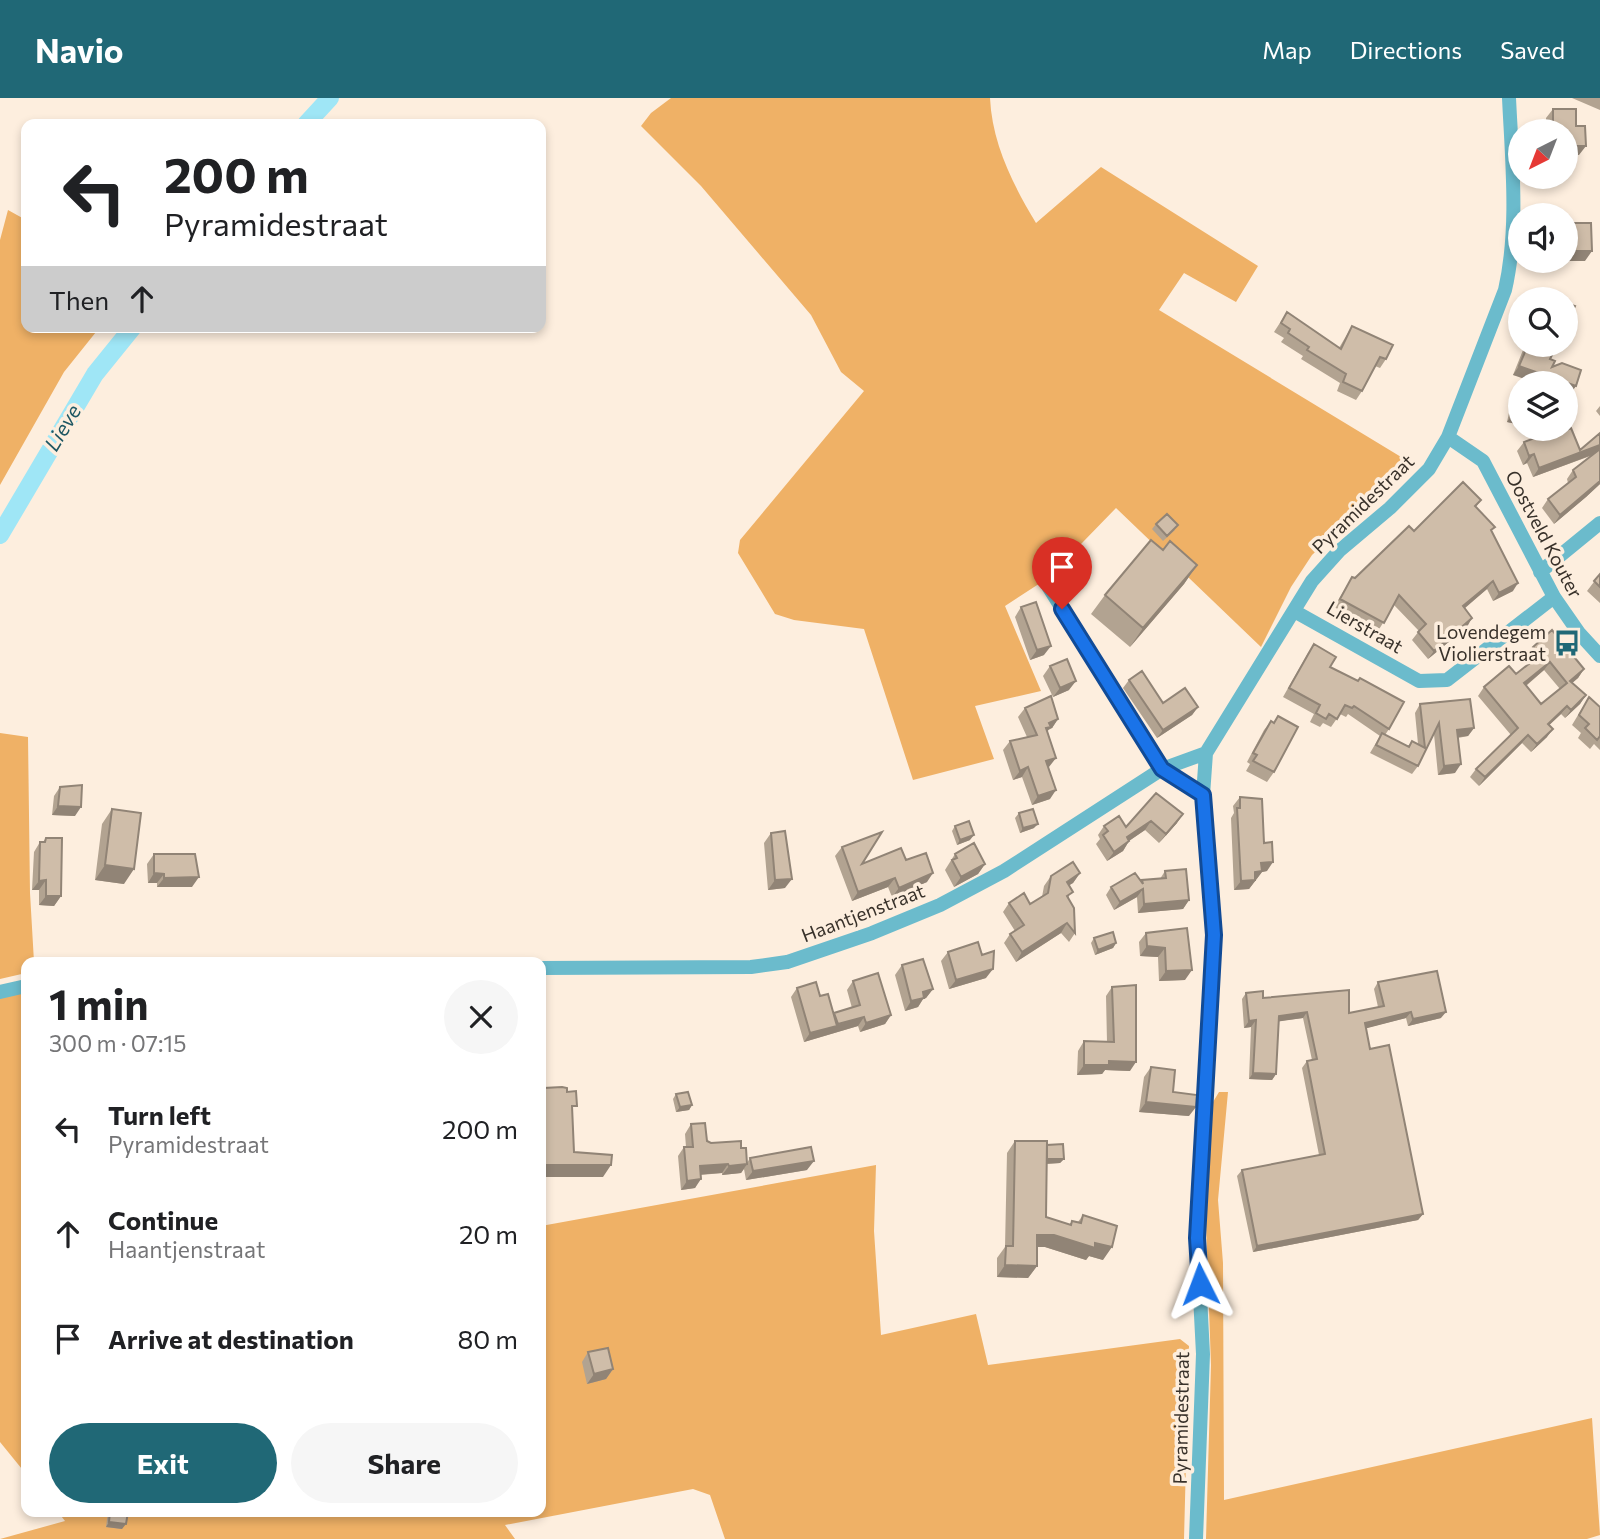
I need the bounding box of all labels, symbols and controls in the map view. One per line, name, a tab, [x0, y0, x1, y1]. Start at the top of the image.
text: Navio	[35, 29, 124, 70]
text: Map	[1262, 35, 1312, 64]
text: Directions	[1350, 35, 1462, 64]
text: Saved	[1500, 35, 1565, 64]
north arrow	[1508, 119, 1578, 189]
map controls	[1508, 119, 1578, 441]
text: 200 m	[164, 143, 309, 203]
icon: left	[49, 147, 140, 238]
text: Pyramidestraat	[164, 203, 388, 243]
button: sound	[1508, 203, 1578, 273]
icon: ahead	[123, 280, 161, 318]
text: Then	[49, 284, 109, 315]
button: search	[1508, 287, 1578, 357]
button: layers	[1508, 371, 1578, 441]
water label: Lieve	[38, 399, 85, 455]
street label: Pyramidestraat	[1307, 449, 1419, 558]
street label: Oostveld Kouter	[1501, 466, 1588, 602]
pin	[1032, 537, 1092, 609]
icon: arrive	[1043, 548, 1081, 586]
street label: Lierstraat	[1323, 595, 1408, 658]
place label: Lovendegem Violierstraat	[1436, 620, 1546, 665]
bus stop icon: Lovendegem Violierstraat	[1552, 628, 1582, 658]
street label: Haantjenstraat	[798, 878, 928, 947]
text: 1 min	[49, 977, 149, 1029]
button: close	[444, 980, 518, 1054]
text: 300 m · 07:15	[49, 1029, 186, 1057]
text: Turn left	[108, 1099, 211, 1130]
icon: left	[49, 1110, 87, 1148]
text: 200 m	[442, 1113, 518, 1144]
text: Pyramidestraat	[108, 1130, 269, 1158]
text: Continue	[108, 1204, 218, 1235]
icon: ahead	[49, 1215, 87, 1253]
text: 20 m	[459, 1218, 518, 1249]
text: Haantjenstraat	[108, 1235, 265, 1263]
position arrow	[1163, 1247, 1237, 1321]
icon: arrive	[49, 1320, 87, 1358]
text: Arrive at destination	[108, 1323, 354, 1354]
text: 80 m	[458, 1323, 518, 1354]
street label: Pyramidestraat	[1168, 1351, 1193, 1485]
button: Exit	[49, 1423, 277, 1503]
button: Share	[291, 1423, 518, 1503]

